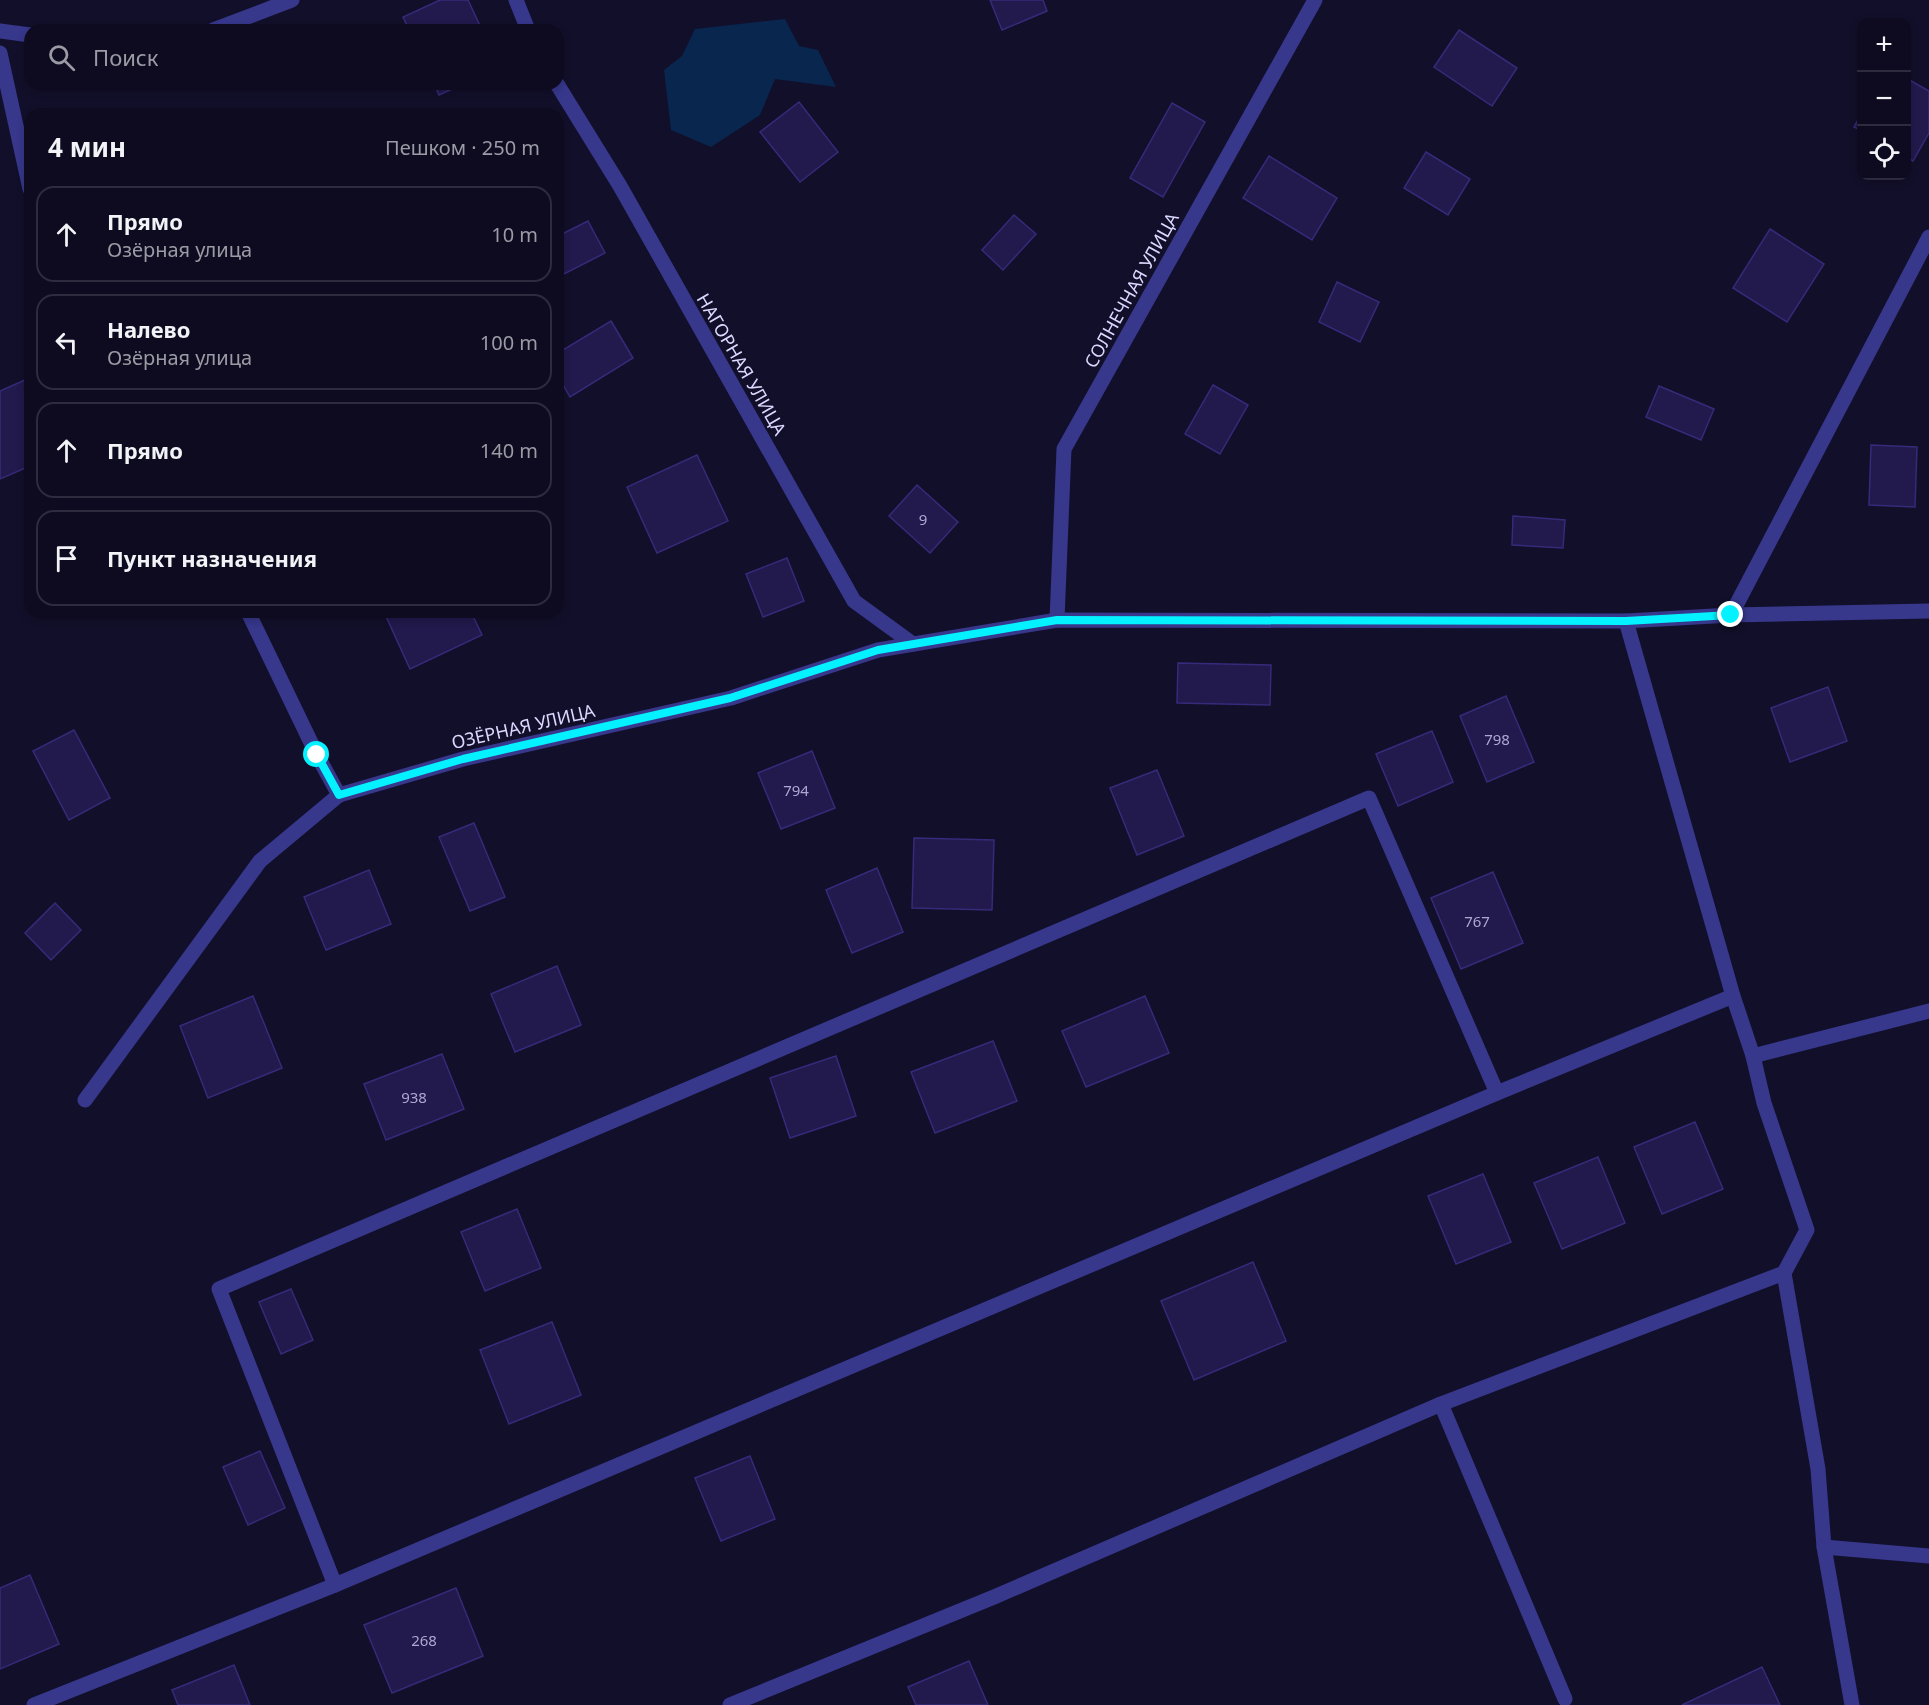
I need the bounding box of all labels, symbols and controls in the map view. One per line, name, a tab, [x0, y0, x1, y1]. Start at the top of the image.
map controls	[1857, 18, 1911, 180]
button: +	[1857, 18, 1911, 72]
search box	[24, 24, 564, 90]
icon: search	[45, 41, 78, 74]
text: Поиск	[93, 42, 158, 72]
button: −	[1857, 72, 1911, 126]
button: locate	[1857, 126, 1911, 180]
text: 4 мин	[48, 129, 126, 165]
text: Пешком · 250 m	[385, 134, 540, 161]
text: Прямо	[107, 206, 183, 236]
street label: СОЛНЕЧНАЯ УЛИЦА	[1078, 208, 1184, 372]
icon: ahead	[50, 218, 83, 251]
text: 10 m	[491, 221, 538, 248]
text: Озёрная улица	[107, 236, 252, 263]
street label: НАГОРНАЯ УЛИЦА	[692, 289, 793, 440]
text: Налево	[107, 314, 190, 344]
icon: left	[50, 326, 83, 359]
text: 100 m	[480, 329, 538, 356]
text: Озёрная улица	[107, 344, 252, 371]
icon: ahead	[50, 434, 83, 467]
text: Прямо	[107, 435, 183, 465]
text: 140 m	[480, 437, 538, 464]
house number: 9	[919, 509, 927, 529]
icon: arrive	[50, 542, 83, 575]
text: Пункт назначения	[107, 543, 317, 573]
route end	[1717, 601, 1743, 627]
street label: ОЗЁРНАЯ УЛИЦА	[449, 698, 597, 754]
house number: 798	[1484, 729, 1510, 749]
route start	[303, 741, 329, 767]
house number: 794	[783, 780, 809, 800]
house number: 767	[1464, 911, 1490, 931]
house number: 938	[401, 1087, 427, 1107]
house number: 268	[411, 1630, 437, 1650]

